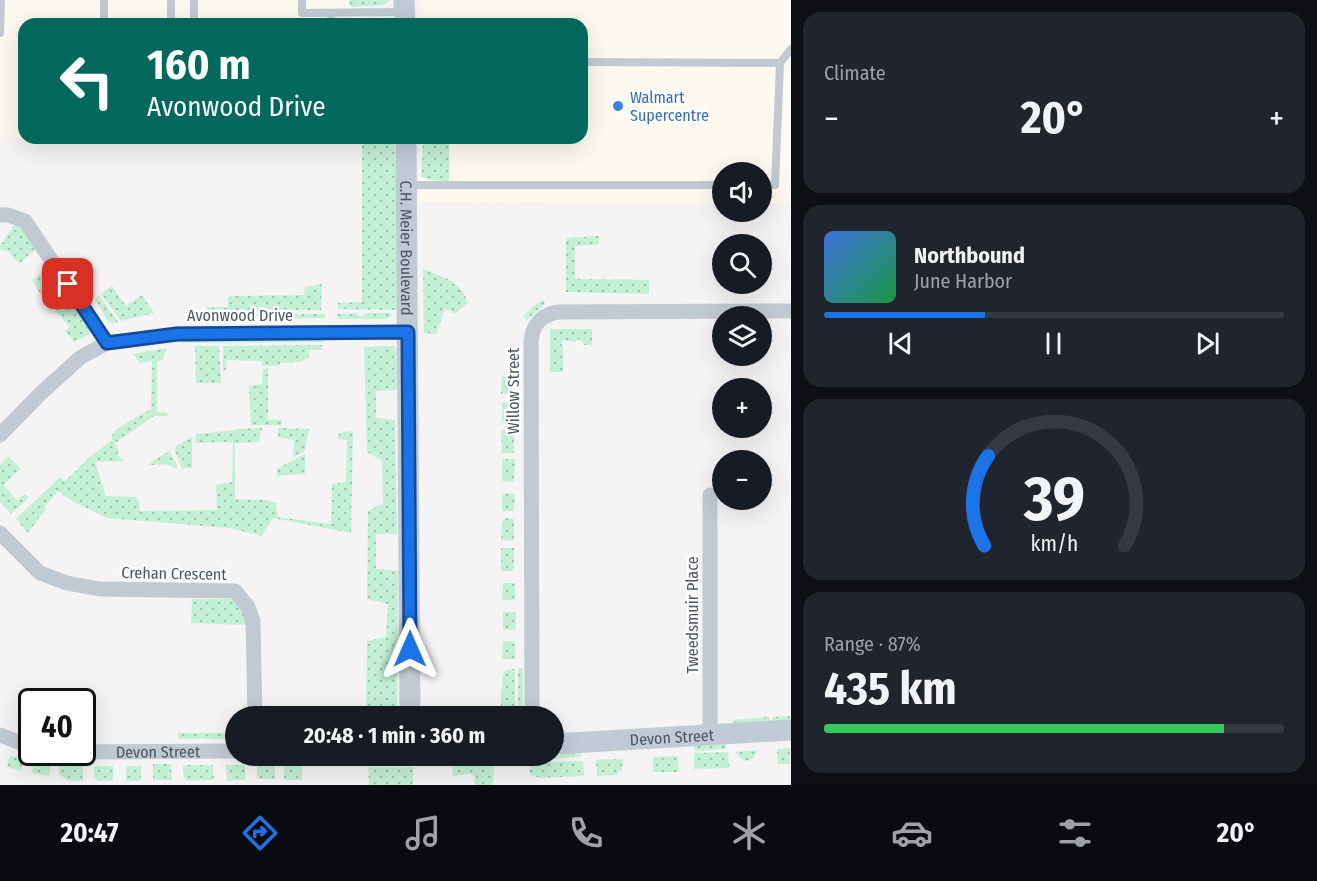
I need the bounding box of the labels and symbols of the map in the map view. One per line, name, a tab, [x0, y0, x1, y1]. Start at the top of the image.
place label: Walmart Supercentre	[630, 88, 709, 125]
marker: Walmart Supercentre	[611, 99, 625, 113]
street label: C.H. Meier Boulevard	[396, 180, 416, 316]
pin	[42, 258, 93, 309]
street label: Avonwood Drive	[187, 306, 293, 325]
street label: Willow Street	[504, 347, 523, 434]
street label: Tweedsmuir Place	[683, 556, 702, 674]
street label: Crehan Crescent	[121, 563, 228, 584]
position arrow	[378, 617, 442, 681]
speed limit sign: 40	[18, 688, 96, 766]
street label: Devon Street	[629, 726, 715, 750]
street label: Devon Street	[116, 742, 201, 762]

